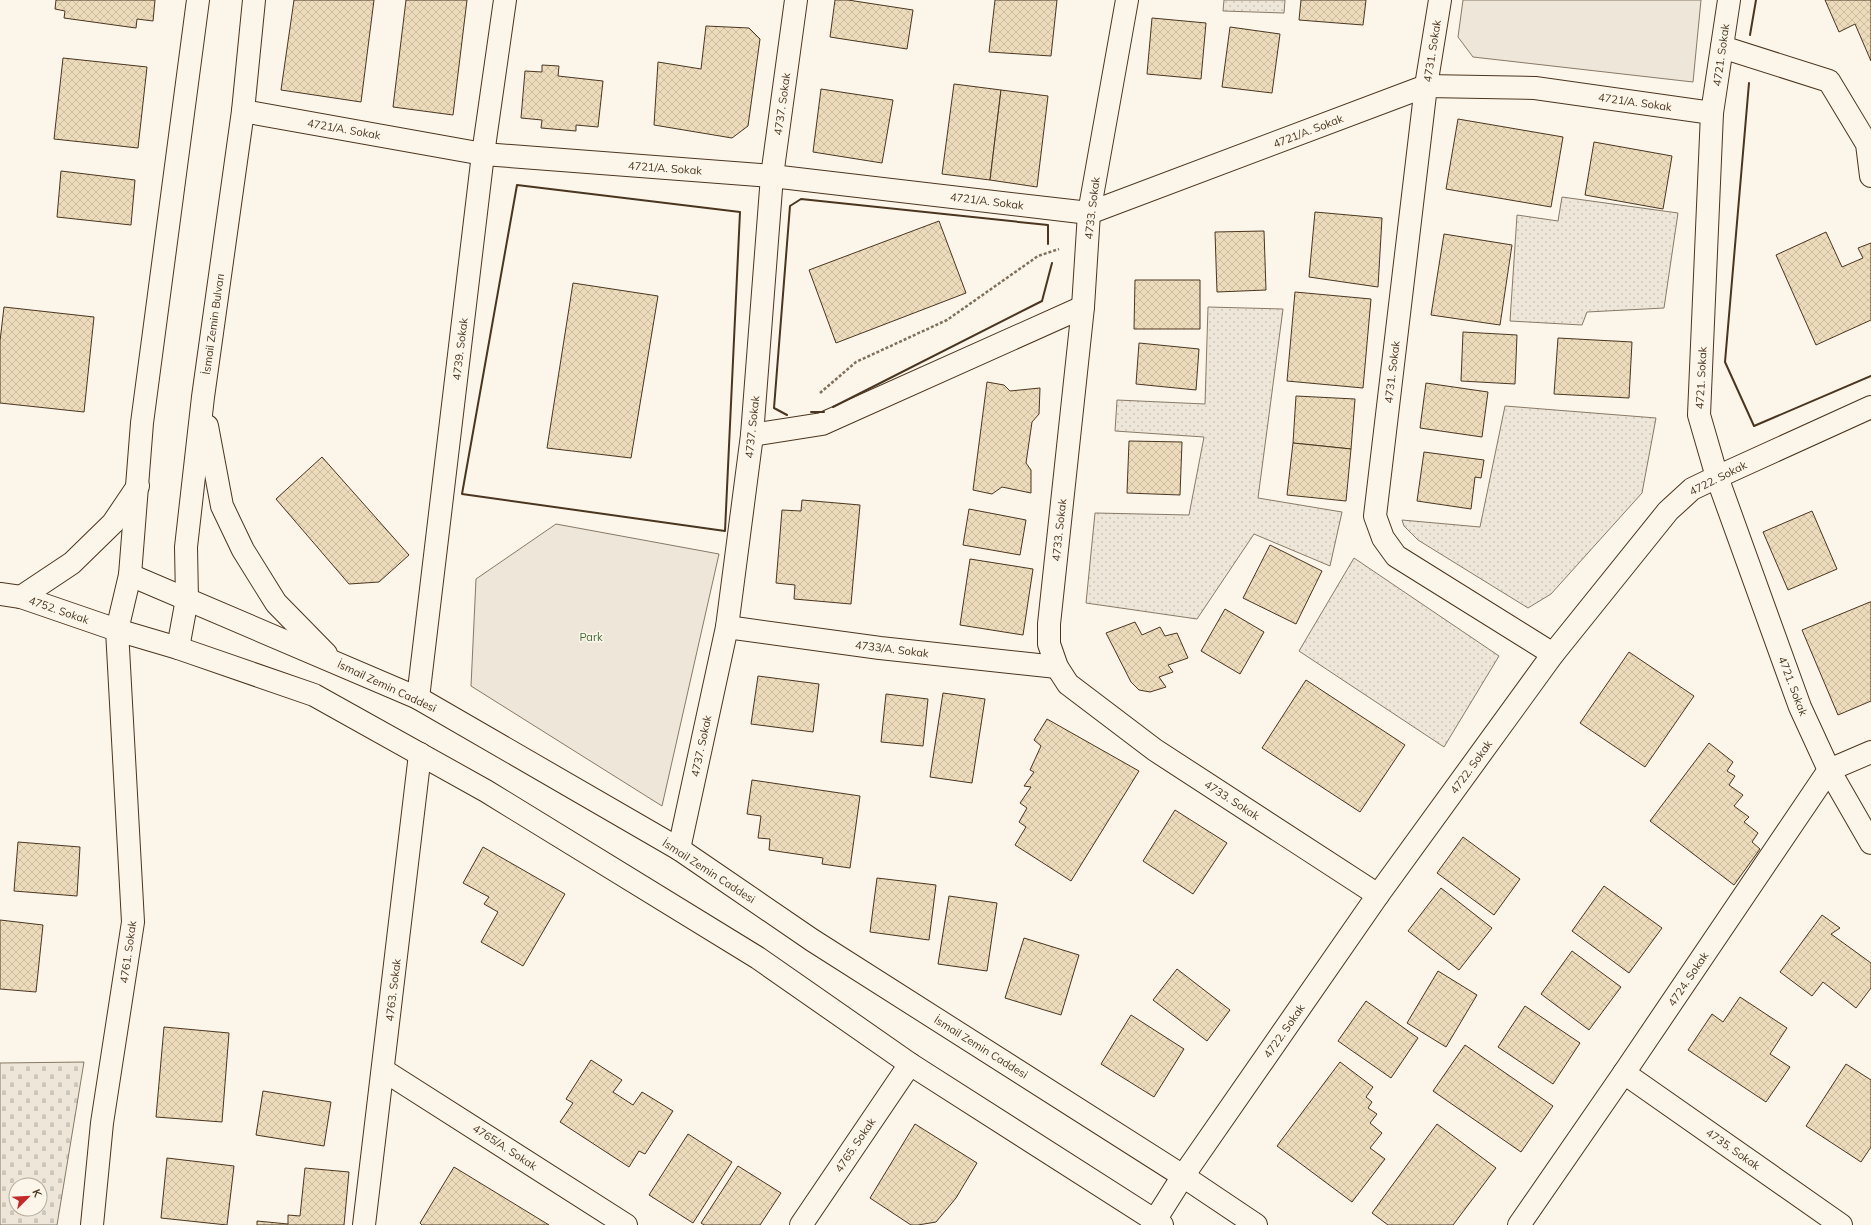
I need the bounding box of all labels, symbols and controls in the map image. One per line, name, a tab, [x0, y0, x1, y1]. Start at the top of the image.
street label: 4731. Sokak	[1420, 19, 1444, 83]
street label: 4721. Sokak	[1710, 23, 1732, 87]
street label: 4737. Sokak	[771, 72, 793, 136]
street label: 4721/A. Sokak	[1597, 90, 1673, 114]
street label: 4721/A. Sokak	[1271, 111, 1345, 151]
street label: 4721/A. Sokak	[306, 116, 382, 142]
street label: 4721/A. Sokak	[628, 158, 703, 178]
street label: 4733. Sokak	[1081, 176, 1103, 240]
street label: 4721/A. Sokak	[949, 190, 1025, 212]
street label: İsmail Zemin Bulvarı	[199, 273, 227, 375]
street label: 4739. Sokak	[449, 317, 471, 381]
street label: 4731. Sokak	[1381, 340, 1403, 404]
street label: 4721. Sokak	[1692, 346, 1710, 410]
street label: 4737. Sokak	[742, 395, 762, 459]
street label: 4722. Sokak	[1687, 457, 1749, 498]
street label: 4733. Sokak	[1049, 498, 1069, 562]
street label: 4752. Sokak	[27, 593, 91, 627]
park label: Park	[579, 630, 603, 644]
street label: 4733/A. Sokak	[854, 638, 930, 660]
street label: 4721. Sokak	[1775, 654, 1811, 718]
street label: İsmail Zemin Caddesi	[335, 657, 439, 715]
street label: 4737. Sokak	[688, 714, 714, 778]
street label: 4722. Sokak	[1447, 737, 1495, 797]
street label: 4733. Sokak	[1202, 777, 1262, 823]
street label: İsmail Zemin Caddesi	[660, 836, 758, 906]
street label: 4761. Sokak	[117, 920, 139, 984]
street label: 4724. Sokak	[1665, 949, 1712, 1009]
street label: 4763. Sokak	[382, 958, 404, 1022]
street label: 4722. Sokak	[1260, 1001, 1308, 1061]
street label: İsmail Zemin Caddesi	[932, 1012, 1030, 1082]
street label: 4765. Sokak	[832, 1115, 879, 1175]
street label: 4765/A. Sokak	[470, 1121, 540, 1173]
street label: 4735. Sokak	[1703, 1125, 1763, 1173]
north arrow	[8, 1177, 48, 1217]
text: K	[29, 1187, 45, 1200]

